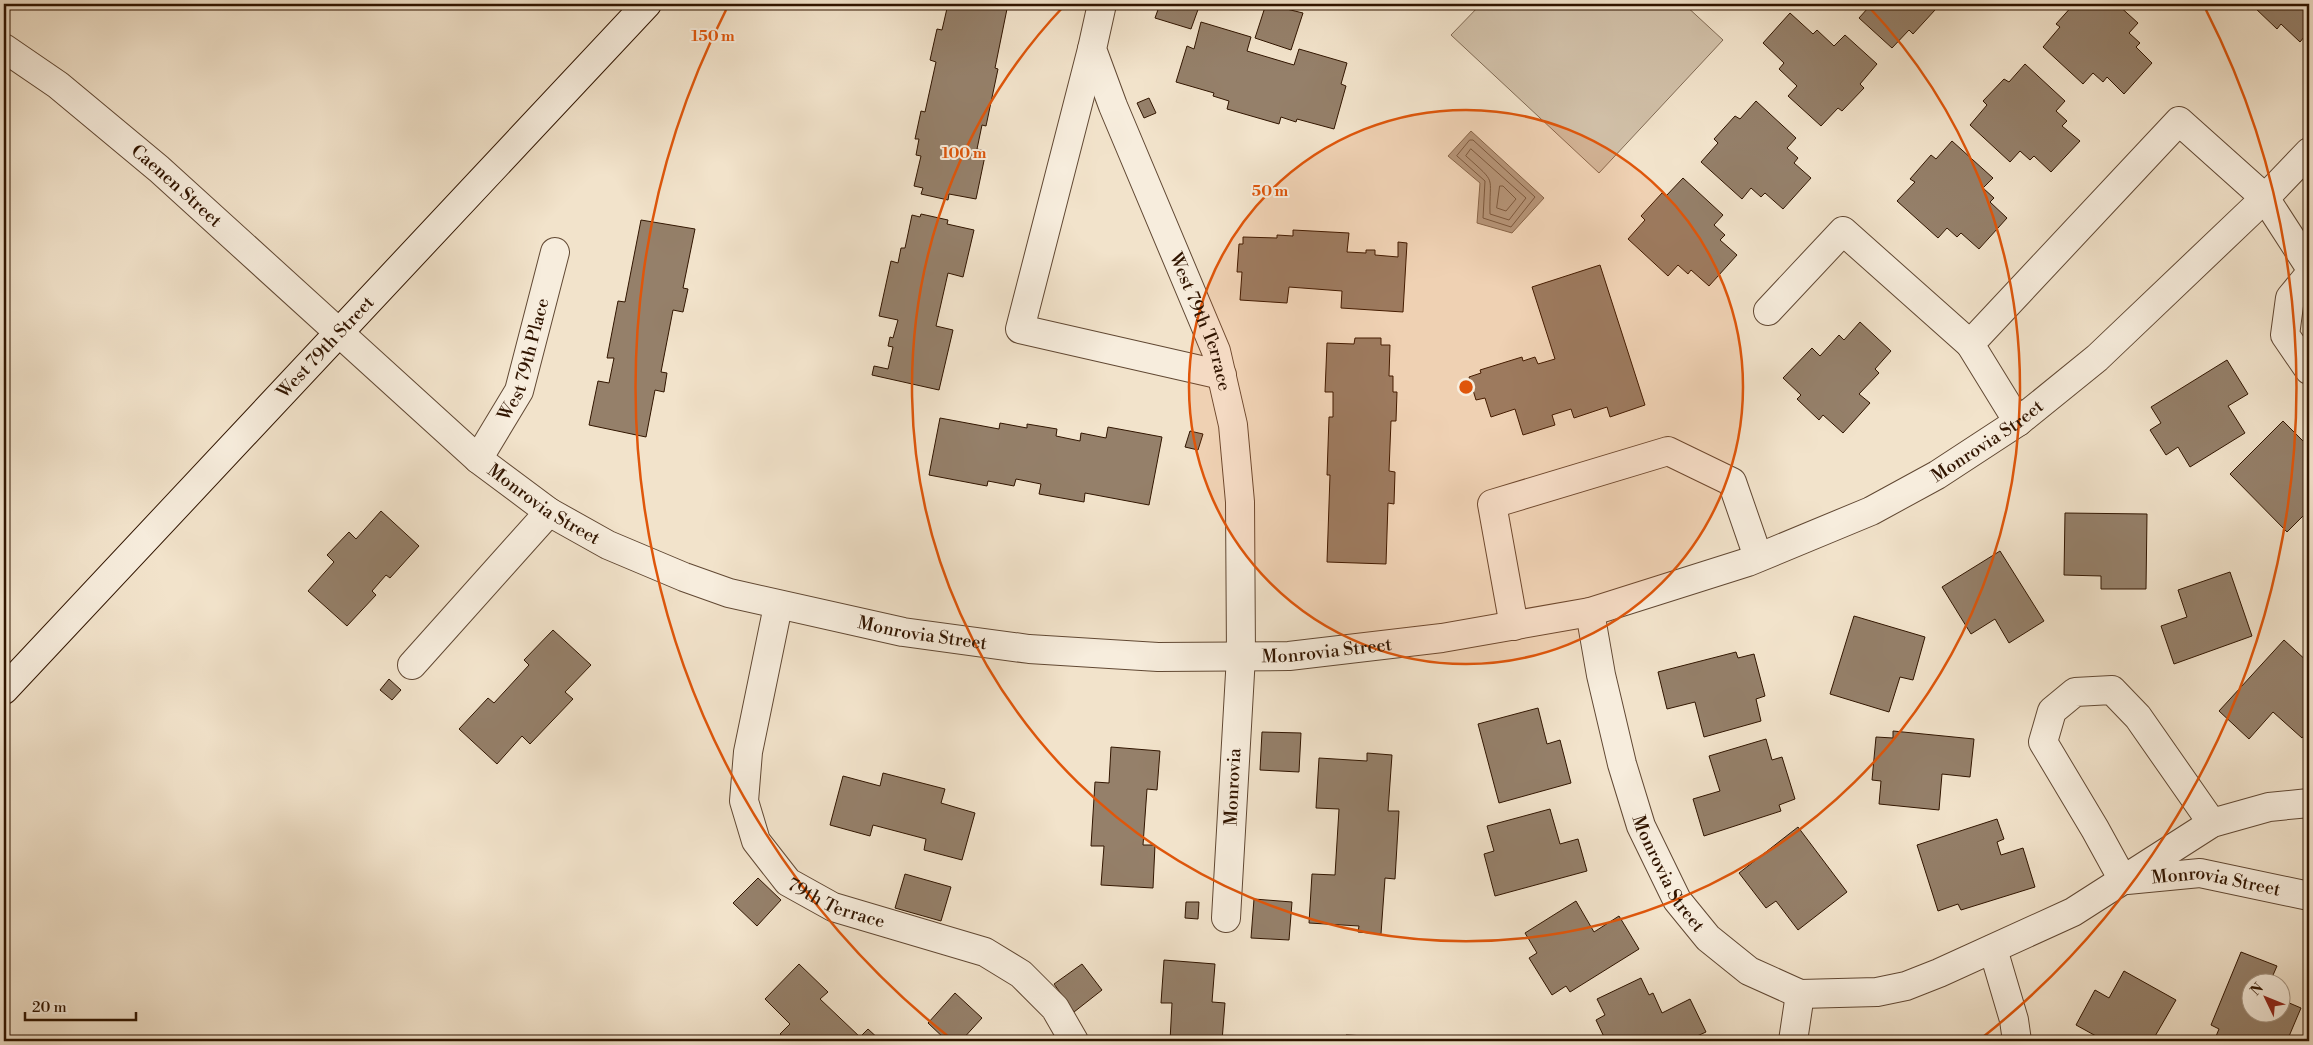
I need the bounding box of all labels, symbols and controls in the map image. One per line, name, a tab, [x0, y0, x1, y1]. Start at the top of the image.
text: 150 m	[691, 27, 735, 46]
street label: Caenen Street	[126, 139, 227, 232]
text: 100 m	[942, 144, 987, 163]
text: 50 m	[1252, 182, 1288, 201]
street label: West 79th Terrace	[1164, 248, 1236, 393]
street label: West 79th Street	[271, 291, 379, 404]
street label: West 79th Place	[492, 296, 554, 426]
centre of rings	[1457, 378, 1475, 396]
street label: Monrovia Street	[1927, 394, 2048, 487]
street label: Monrovia Street	[483, 459, 605, 550]
street label: Monrovia Street	[856, 611, 989, 655]
street label: Monrovia Street	[1261, 632, 1394, 668]
street label: Monrovia	[1219, 747, 1247, 827]
street label: Monrovia Street	[1627, 812, 1710, 937]
street label: Monrovia Street	[2150, 861, 2283, 901]
street label: 79th Terrace	[783, 872, 888, 933]
north arrow	[2240, 972, 2290, 1022]
text: N	[2247, 980, 2268, 1000]
scale bar	[25, 990, 136, 1022]
text: 20 m	[32, 998, 67, 1017]

